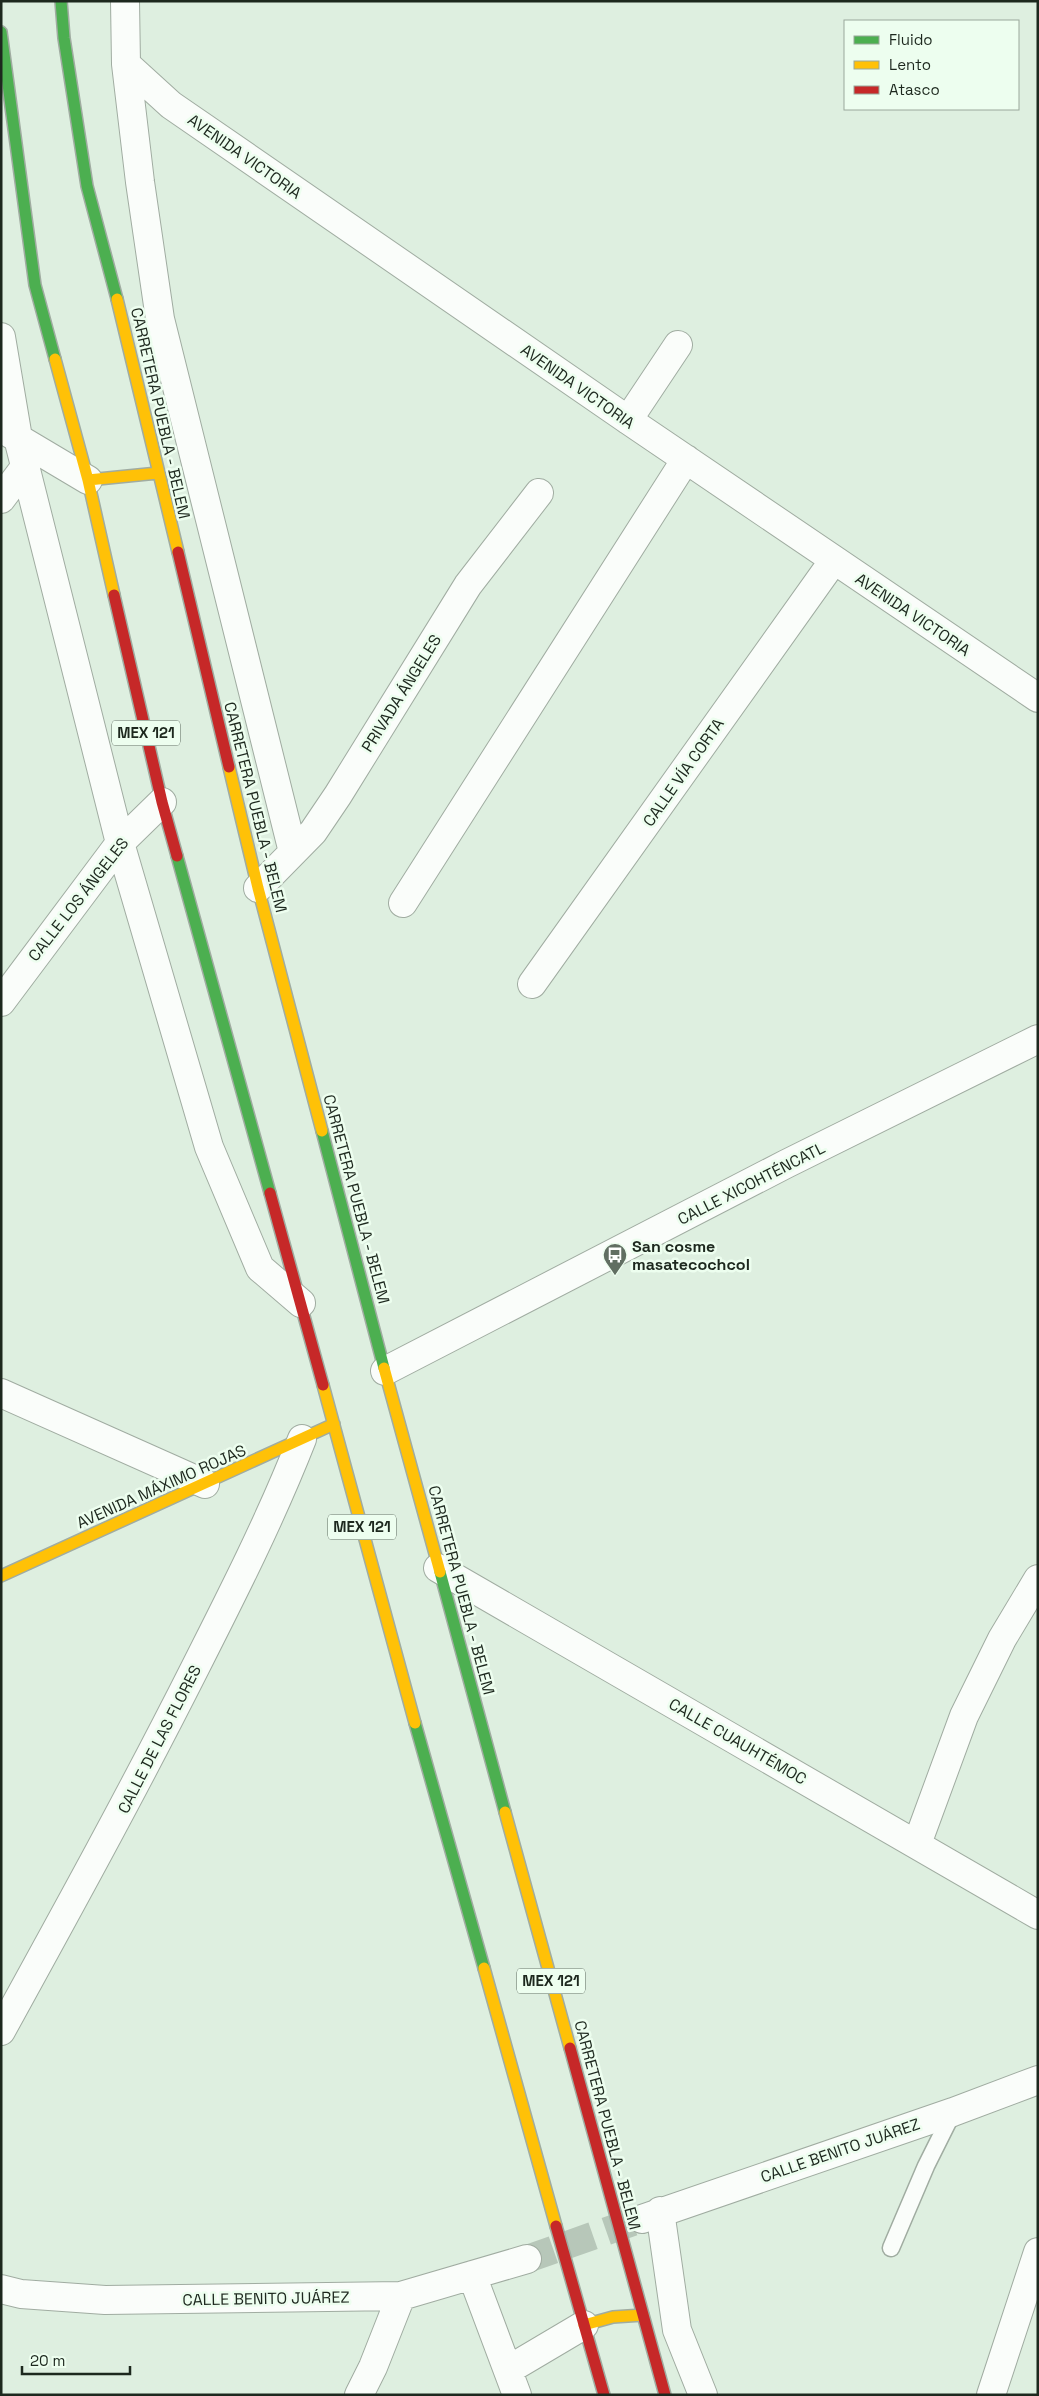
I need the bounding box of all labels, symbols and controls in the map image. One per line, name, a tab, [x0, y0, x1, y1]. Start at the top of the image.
legend	[844, 20, 1019, 110]
text: Fluido	[889, 30, 933, 49]
text: Lento	[889, 55, 931, 74]
text: Atasco	[889, 80, 940, 99]
street label: AVENIDA VICTORIA	[184, 109, 306, 204]
street label: CARRETERA PUEBLA - BELEM	[126, 305, 195, 521]
street label: AVENIDA VICTORIA	[517, 339, 639, 434]
street label: AVENIDA VICTORIA	[851, 568, 974, 661]
street label: PRIVADA ÁNGELES	[357, 630, 446, 756]
street label: CARRETERA PUEBLA - BELEM	[219, 700, 292, 915]
street label: CALLE VÍA CORTA	[638, 714, 729, 831]
road number: MEX 121	[112, 720, 180, 746]
street label: CALLE LOS ÁNGELES	[23, 833, 133, 965]
street label: CARRETERA PUEBLA - BELEM	[318, 1092, 395, 1306]
street label: CALLE XICOHTÉNCATL	[674, 1137, 829, 1230]
place label: San cosme masatecochcol	[632, 1236, 750, 1275]
bus stop icon: San cosme masatecochcol	[602, 1242, 628, 1276]
street label: AVENIDA MÁXIMO ROJAS	[73, 1439, 249, 1533]
street label: CARRETERA PUEBLA - BELEM	[423, 1483, 500, 1697]
road number: MEX 121	[328, 1514, 396, 1540]
street label: CALLE DE LAS FLORES	[113, 1661, 206, 1817]
street label: CALLE CUAUHTÉMOC	[665, 1693, 810, 1789]
road number: MEX 121	[517, 1968, 585, 1994]
street label: CARRETERA PUEBLA - BELEM	[569, 2018, 646, 2232]
street label: CALLE BENITO JUÁREZ	[758, 2113, 923, 2188]
street label: CALLE BENITO JUÁREZ	[182, 2287, 350, 2310]
scale bar	[22, 2344, 130, 2376]
text: 20 m	[30, 2351, 65, 2370]

